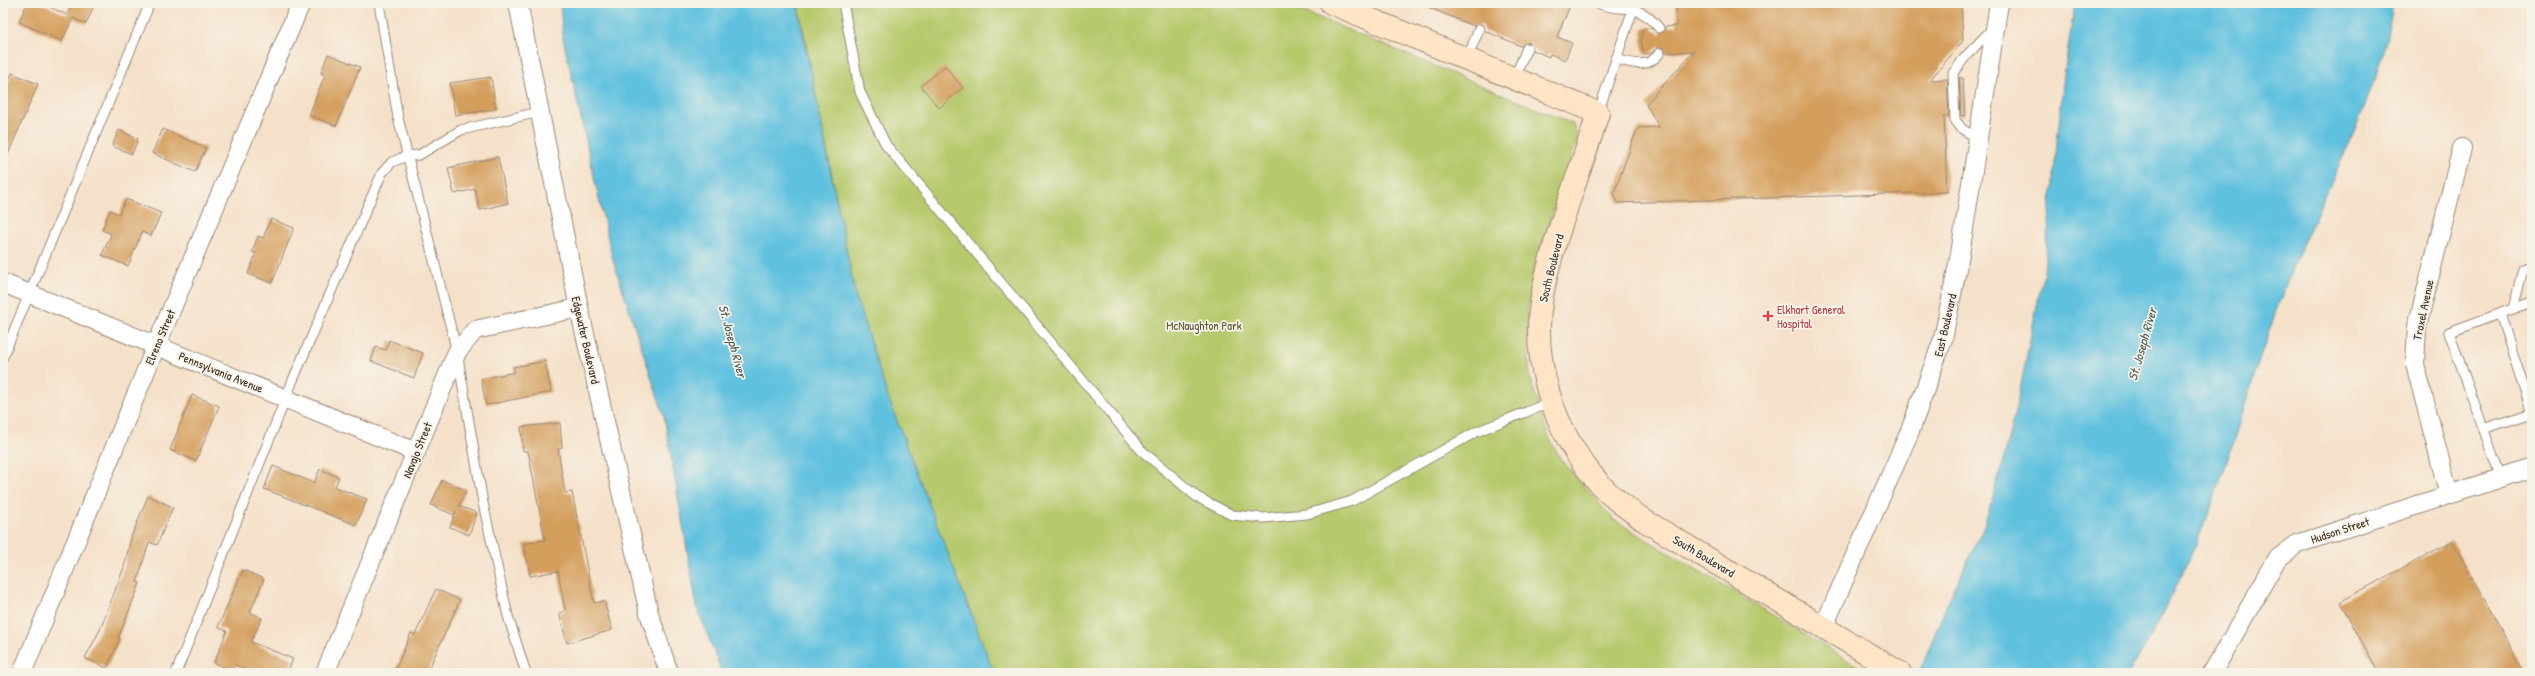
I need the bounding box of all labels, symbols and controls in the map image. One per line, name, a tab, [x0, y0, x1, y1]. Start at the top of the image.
street label: South Boulevard	[1534, 232, 1568, 304]
street label: Troxel Avenue	[2408, 278, 2438, 342]
street label: East Boulevard	[1930, 292, 1961, 358]
street label: Edgewater Boulevard	[568, 295, 604, 386]
place label: Elkhart General Hospital	[1777, 301, 1846, 332]
water label: St. Joseph River	[714, 303, 752, 382]
water label: St. Joseph River	[2123, 304, 2162, 383]
street label: Elreno Street	[141, 306, 180, 367]
marker: Elkhart General Hospital	[1762, 310, 1774, 322]
park label: McNaughton Park	[1166, 317, 1242, 334]
street label: Pennsylvania Avenue	[176, 347, 266, 397]
street label: Navajo Street	[398, 419, 436, 481]
street label: Hudson Street	[2309, 512, 2372, 547]
street label: South Boulevard	[1670, 531, 1738, 581]

